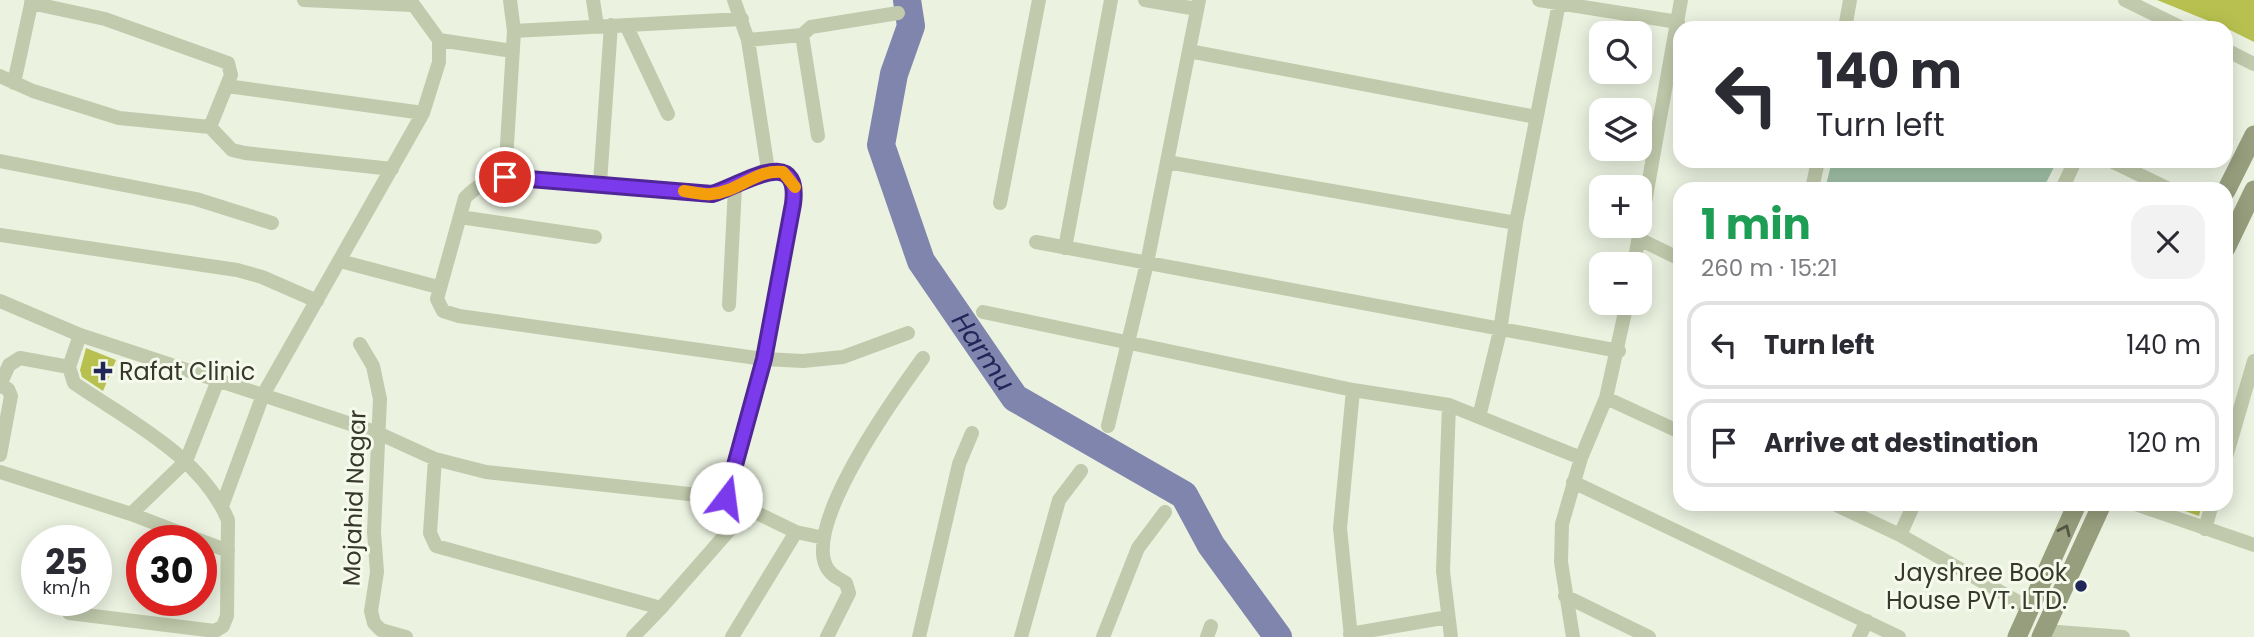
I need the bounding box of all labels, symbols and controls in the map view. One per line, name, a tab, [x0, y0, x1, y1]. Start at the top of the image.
map controls	[1589, 21, 1652, 315]
button: search	[1589, 21, 1652, 84]
text: 140 m	[1816, 37, 1962, 105]
icon: left	[1701, 49, 1792, 140]
button: layers	[1589, 98, 1652, 161]
text: Turn left	[1816, 102, 1945, 147]
pin	[475, 147, 535, 207]
icon: arrive	[486, 158, 524, 196]
button: +	[1589, 175, 1652, 238]
text: 1 min	[1701, 195, 1811, 254]
button: close	[2131, 205, 2205, 279]
button: −	[1589, 252, 1652, 315]
text: 260 m · 15:21	[1701, 252, 1838, 284]
water label: Harmu	[943, 305, 1023, 398]
icon: left	[1705, 326, 1743, 364]
text: Turn left	[1764, 327, 1875, 363]
text: 140 m	[2126, 327, 2201, 363]
place label: Rafat Clinic	[119, 355, 255, 388]
marker: Rafat Clinic	[93, 361, 113, 381]
street label: Mojahid Nagar	[334, 409, 374, 587]
icon: arrive	[1705, 424, 1743, 462]
text: Arrive at destination	[1764, 425, 2039, 461]
text: 120 m	[2128, 425, 2201, 461]
position arrow	[689, 461, 763, 535]
speed limit sign: 30	[126, 525, 217, 616]
one-way arrow	[2057, 525, 2071, 537]
text: 25	[45, 537, 88, 586]
place label: Jayshree Book House PVT. LTD.	[1886, 556, 2068, 617]
text: km/h	[43, 575, 90, 600]
marker: Jayshree Book House PVT. LTD.	[2073, 578, 2089, 594]

